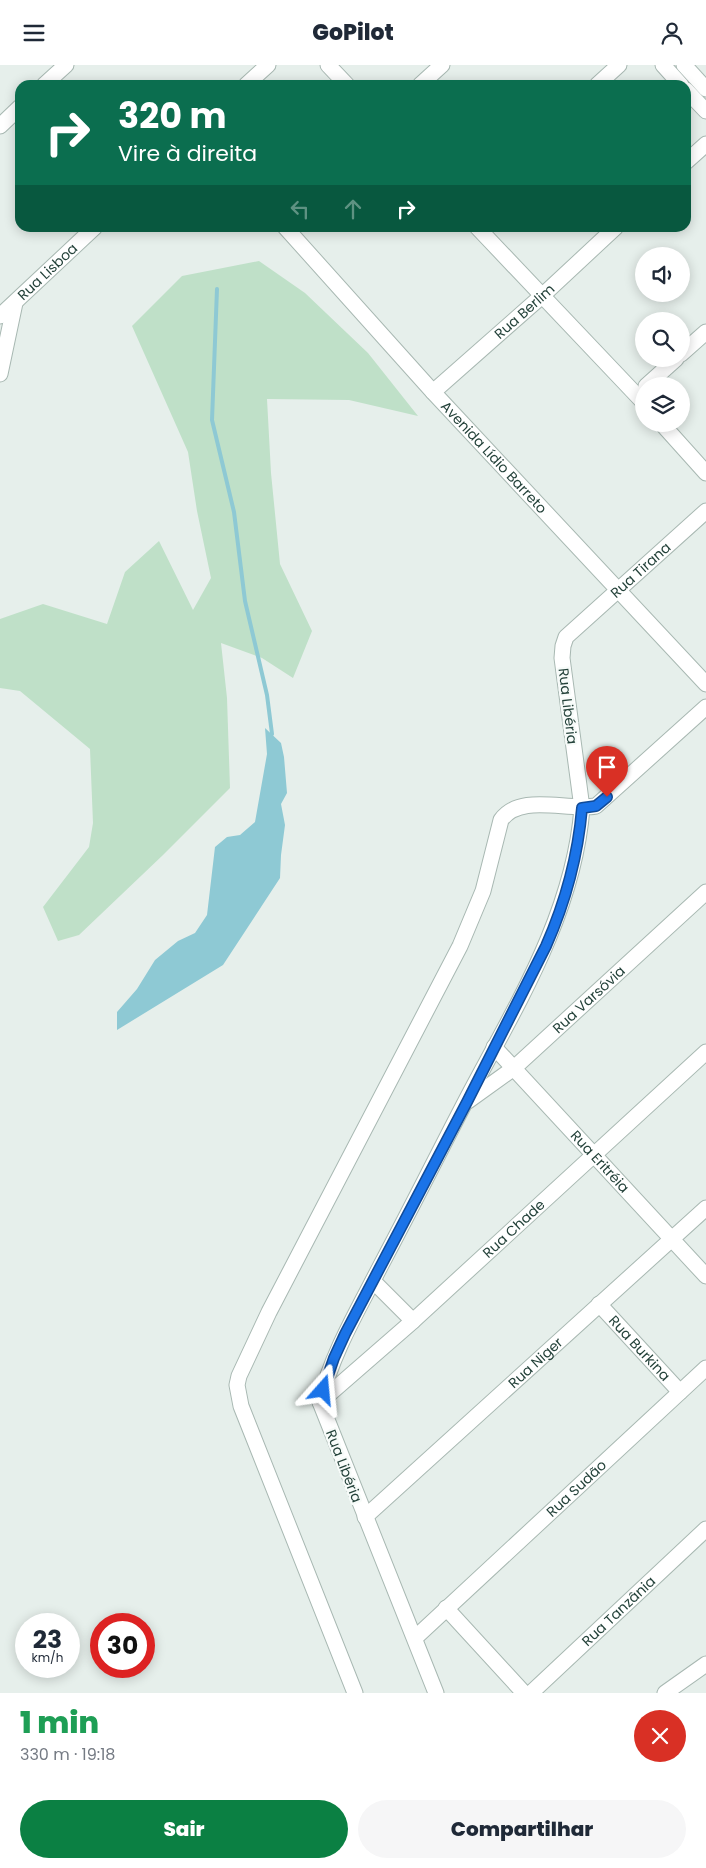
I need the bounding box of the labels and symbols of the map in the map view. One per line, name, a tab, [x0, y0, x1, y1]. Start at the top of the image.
street label: Rua Lisboa	[13, 238, 82, 305]
street label: Rua Berlim	[490, 279, 559, 343]
street label: Avenida Lídio Barreto	[436, 397, 552, 518]
street label: Rua Tirana	[606, 537, 675, 602]
street label: Rua Libéria	[553, 667, 583, 745]
pin	[586, 746, 628, 797]
street label: Rua Varsóvia	[548, 961, 629, 1038]
street label: Rua Eritréia	[566, 1126, 634, 1197]
street label: Rua Chade	[478, 1195, 549, 1262]
street label: Rua Burkina	[604, 1311, 675, 1385]
street label: Rua Niger	[504, 1333, 567, 1393]
position arrow	[296, 1363, 348, 1415]
street label: Rua Libéria	[321, 1427, 367, 1505]
street label: Rua Sudão	[542, 1455, 611, 1521]
street label: Rua Tanzânia	[577, 1571, 660, 1651]
speed limit sign: 30	[90, 1613, 155, 1678]

